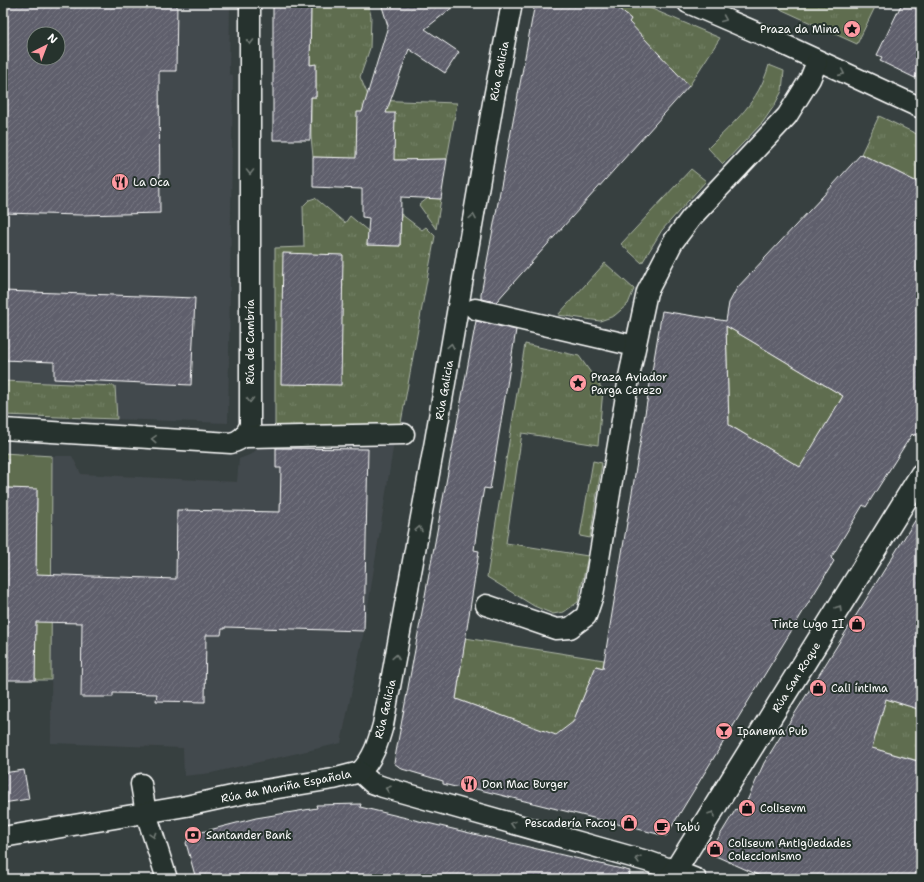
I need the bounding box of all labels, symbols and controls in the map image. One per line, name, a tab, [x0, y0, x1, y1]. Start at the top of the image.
one-way arrow	[720, 14, 727, 22]
place icon: Praza da Mina	[842, 19, 862, 39]
place label: Praza da Mina	[760, 22, 839, 37]
north arrow	[26, 26, 66, 66]
text: N	[44, 30, 61, 48]
one-way arrow	[246, 39, 254, 45]
street label: Rúa Galicia	[486, 40, 513, 102]
one-way arrow	[838, 68, 846, 76]
one-way arrow	[246, 169, 254, 175]
restaurant icon: La Oca	[110, 172, 130, 192]
place label: La Oca	[133, 175, 170, 190]
one-way arrow	[468, 214, 477, 220]
street label: Rúa de Cambría	[243, 299, 258, 384]
one-way arrow	[447, 342, 455, 349]
street label: Rúa Galicia	[432, 359, 457, 421]
place label: Praza Aviador Parga Cerezo	[591, 370, 667, 398]
place icon: Praza Aviador Parga Cerezo	[568, 373, 588, 393]
one-way arrow	[246, 397, 254, 403]
one-way arrow	[151, 434, 157, 443]
one-way arrow	[414, 526, 423, 532]
one-way arrow	[834, 605, 842, 612]
shop icon: Tinte Lugo II	[847, 614, 867, 634]
place label: Tinte Lugo II	[772, 617, 844, 632]
street label: Rúa San Roque	[769, 639, 824, 715]
one-way arrow	[391, 653, 400, 660]
street label: Rúa Galicia	[371, 678, 400, 740]
shop icon: Cali íntima	[808, 678, 828, 698]
place label: Cali íntima	[831, 681, 888, 696]
bar icon: Ipanema Pub	[714, 721, 734, 741]
place label: Ipanema Pub	[737, 724, 808, 739]
street label: Rúa da Mariña Española	[220, 766, 353, 806]
restaurant icon: Don Mac Burger	[459, 774, 479, 794]
place label: Don Mac Burger	[482, 777, 568, 792]
one-way arrow	[385, 785, 392, 794]
shop icon: Colisevm	[737, 798, 757, 818]
place label: Colisevm	[760, 801, 806, 816]
one-way arrow	[707, 811, 714, 818]
shop icon: Pescadería Facoy	[619, 813, 639, 833]
place label: Pescadería Facoy	[525, 816, 616, 831]
cafe icon: Tabú	[652, 817, 672, 837]
one-way arrow	[510, 820, 517, 829]
place label: Tabú	[675, 820, 700, 835]
bank icon: Santander Bank	[183, 825, 203, 845]
place label: Santander Bank	[206, 828, 292, 843]
one-way arrow	[148, 832, 157, 839]
place label: Coliseum Antigüedades Coleccionismo	[728, 836, 851, 864]
shop icon: Coliseum Antigüedades Coleccionismo	[705, 839, 725, 859]
one-way arrow	[635, 855, 642, 864]

